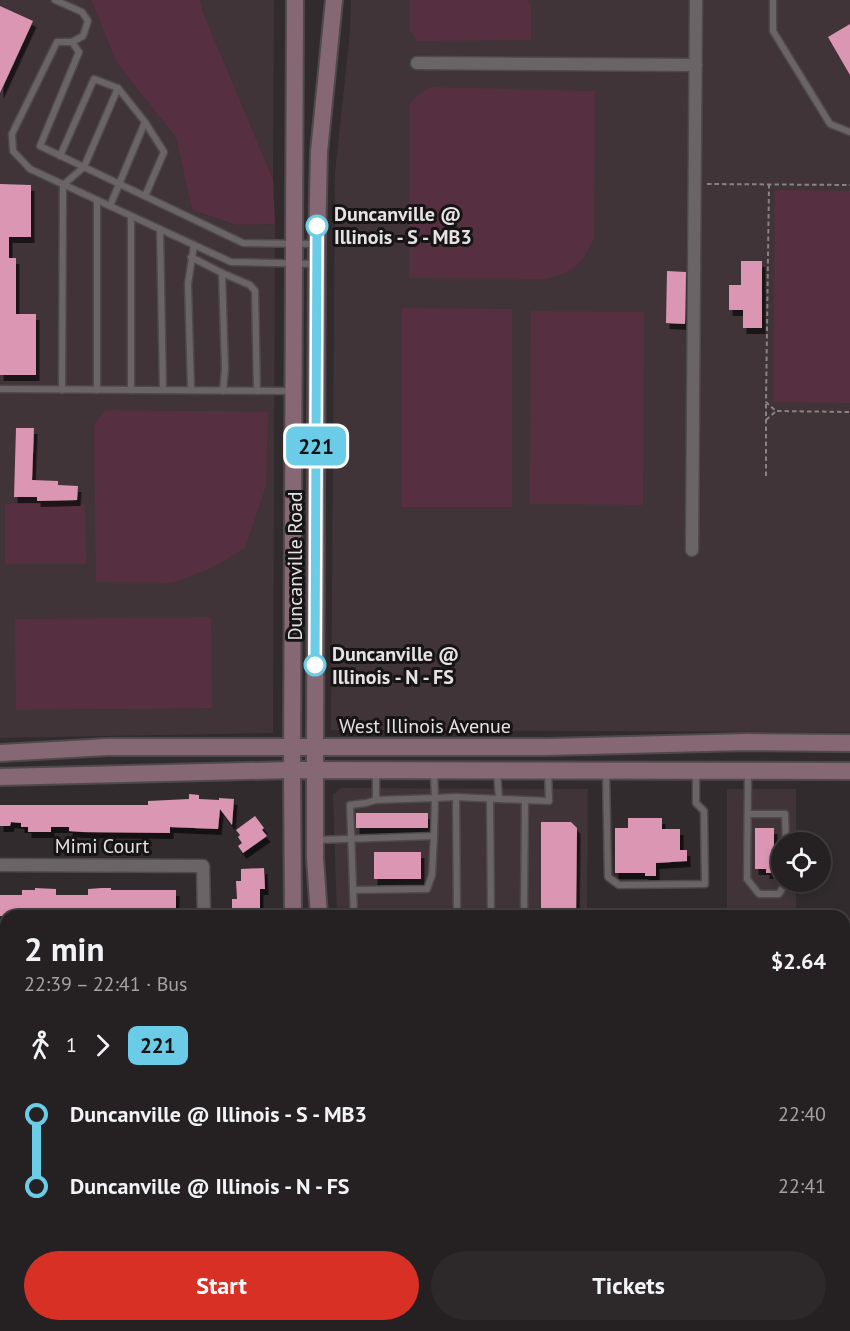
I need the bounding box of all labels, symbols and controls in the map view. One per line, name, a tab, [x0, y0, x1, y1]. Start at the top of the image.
place label: Duncanville @ Illinois - S - MB3	[334, 201, 472, 250]
marker: Duncanville @ Illinois - S - MB3	[306, 215, 328, 237]
line badge: 221	[282, 426, 350, 466]
text: 221	[298, 433, 334, 460]
street label: Duncanville Road	[282, 491, 308, 641]
place label: Duncanville @ Illinois - N - FS	[332, 641, 459, 690]
marker: Duncanville @ Illinois - N - FS	[304, 654, 326, 676]
street label: West Illinois Avenue	[339, 713, 511, 739]
map controls	[771, 832, 831, 892]
button: locate	[771, 832, 831, 892]
street label: Mimi Court	[55, 833, 149, 859]
text: 2 min	[24, 927, 105, 970]
text: $2.64	[771, 947, 826, 975]
text: 22:39 – 22:41 · Bus	[24, 971, 188, 997]
icon: walk	[24, 1029, 57, 1062]
icon: forward	[86, 1029, 119, 1062]
text: 1	[66, 1032, 77, 1058]
text: 221	[140, 1032, 176, 1059]
text: Duncanville @ Illinois - S - MB3	[70, 1100, 367, 1128]
text: 22:40	[778, 1101, 826, 1127]
text: Duncanville @ Illinois - N - FS	[70, 1172, 350, 1200]
text: 22:41	[778, 1173, 826, 1199]
button: Start	[24, 1251, 419, 1320]
button: Tickets	[431, 1251, 826, 1320]

